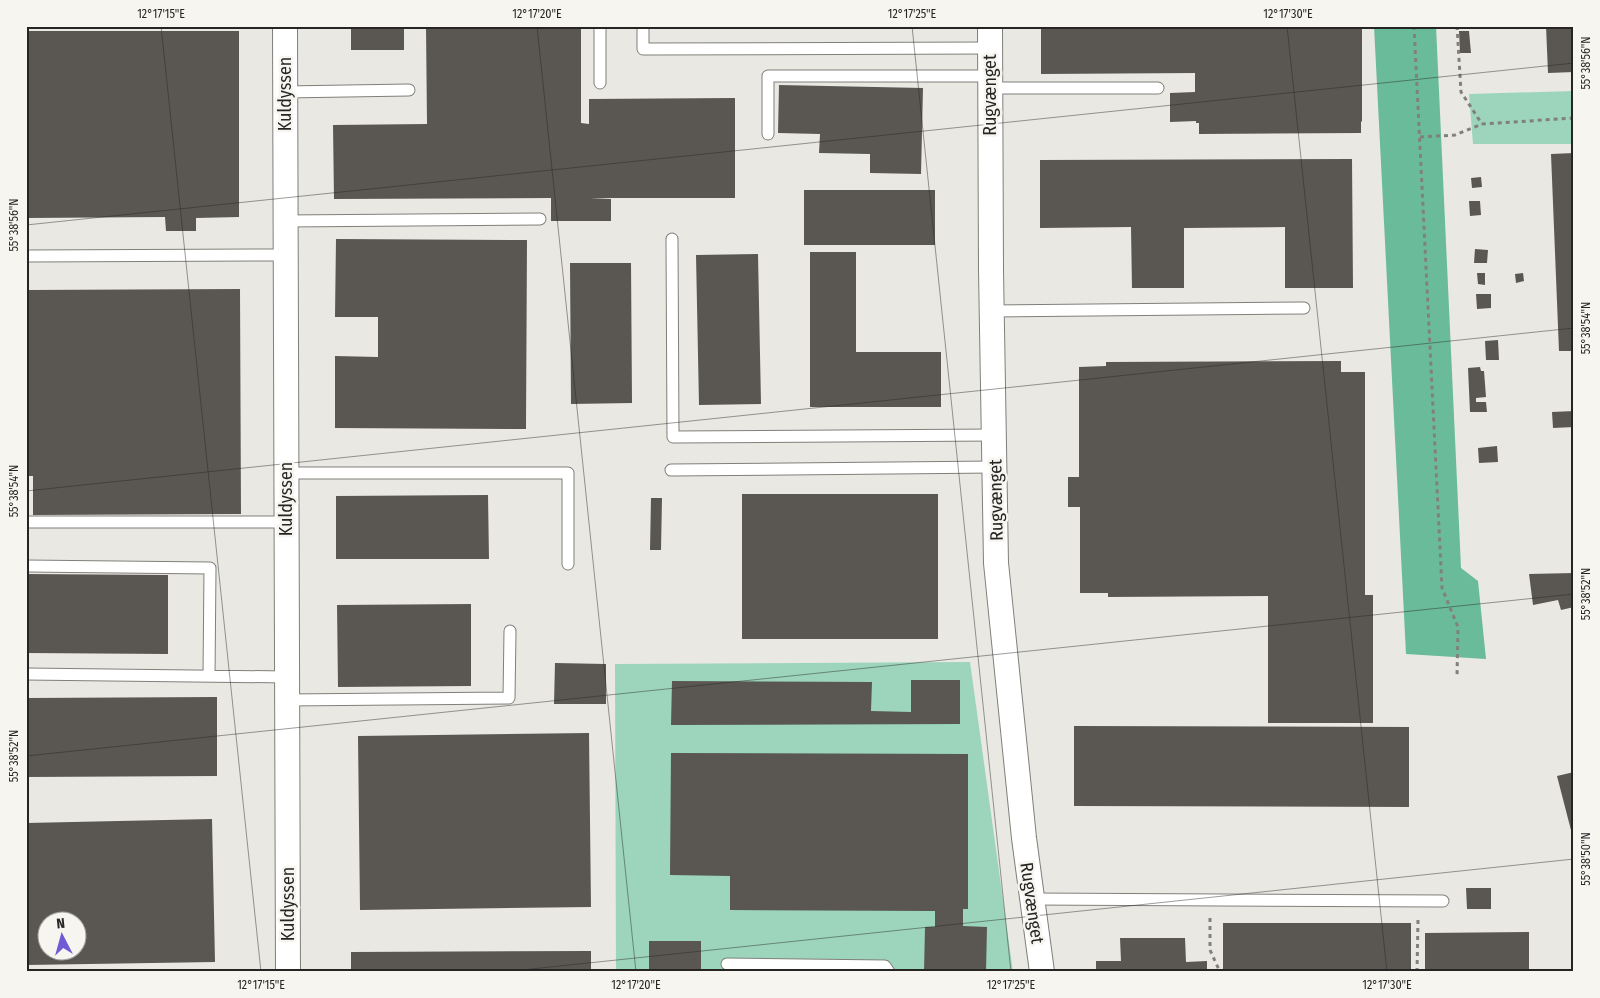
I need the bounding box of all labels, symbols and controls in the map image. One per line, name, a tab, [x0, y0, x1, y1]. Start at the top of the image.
text: 12°17'15"E	[137, 7, 185, 21]
text: 12°17'20"E	[512, 7, 562, 21]
text: 12°17'25"E	[888, 7, 937, 21]
text: 12°17'30"E	[1263, 7, 1313, 21]
text: 55°38'56"N	[1579, 36, 1593, 90]
street label: Rugvænget	[979, 54, 1001, 136]
street label: Kuldyssen	[274, 57, 296, 131]
text: 55°38'56"N	[7, 198, 21, 252]
text: 55°38'54"N	[1579, 302, 1593, 354]
street label: Rugvænget	[984, 459, 1008, 541]
street label: Kuldyssen	[275, 462, 297, 536]
text: 55°38'54"N	[7, 465, 21, 517]
text: 55°38'52"N	[1579, 568, 1593, 620]
text: 55°38'52"N	[7, 730, 21, 782]
text: 55°38'50"N	[1579, 832, 1593, 886]
street label: Rugvænget	[1015, 861, 1049, 945]
street label: Kuldyssen	[277, 867, 299, 941]
north arrow	[38, 910, 88, 960]
text: N	[56, 915, 66, 932]
text: 12°17'15"E	[237, 978, 285, 992]
text: 12°17'20"E	[611, 978, 661, 992]
text: 12°17'25"E	[987, 978, 1036, 992]
text: 12°17'30"E	[1362, 978, 1412, 992]

